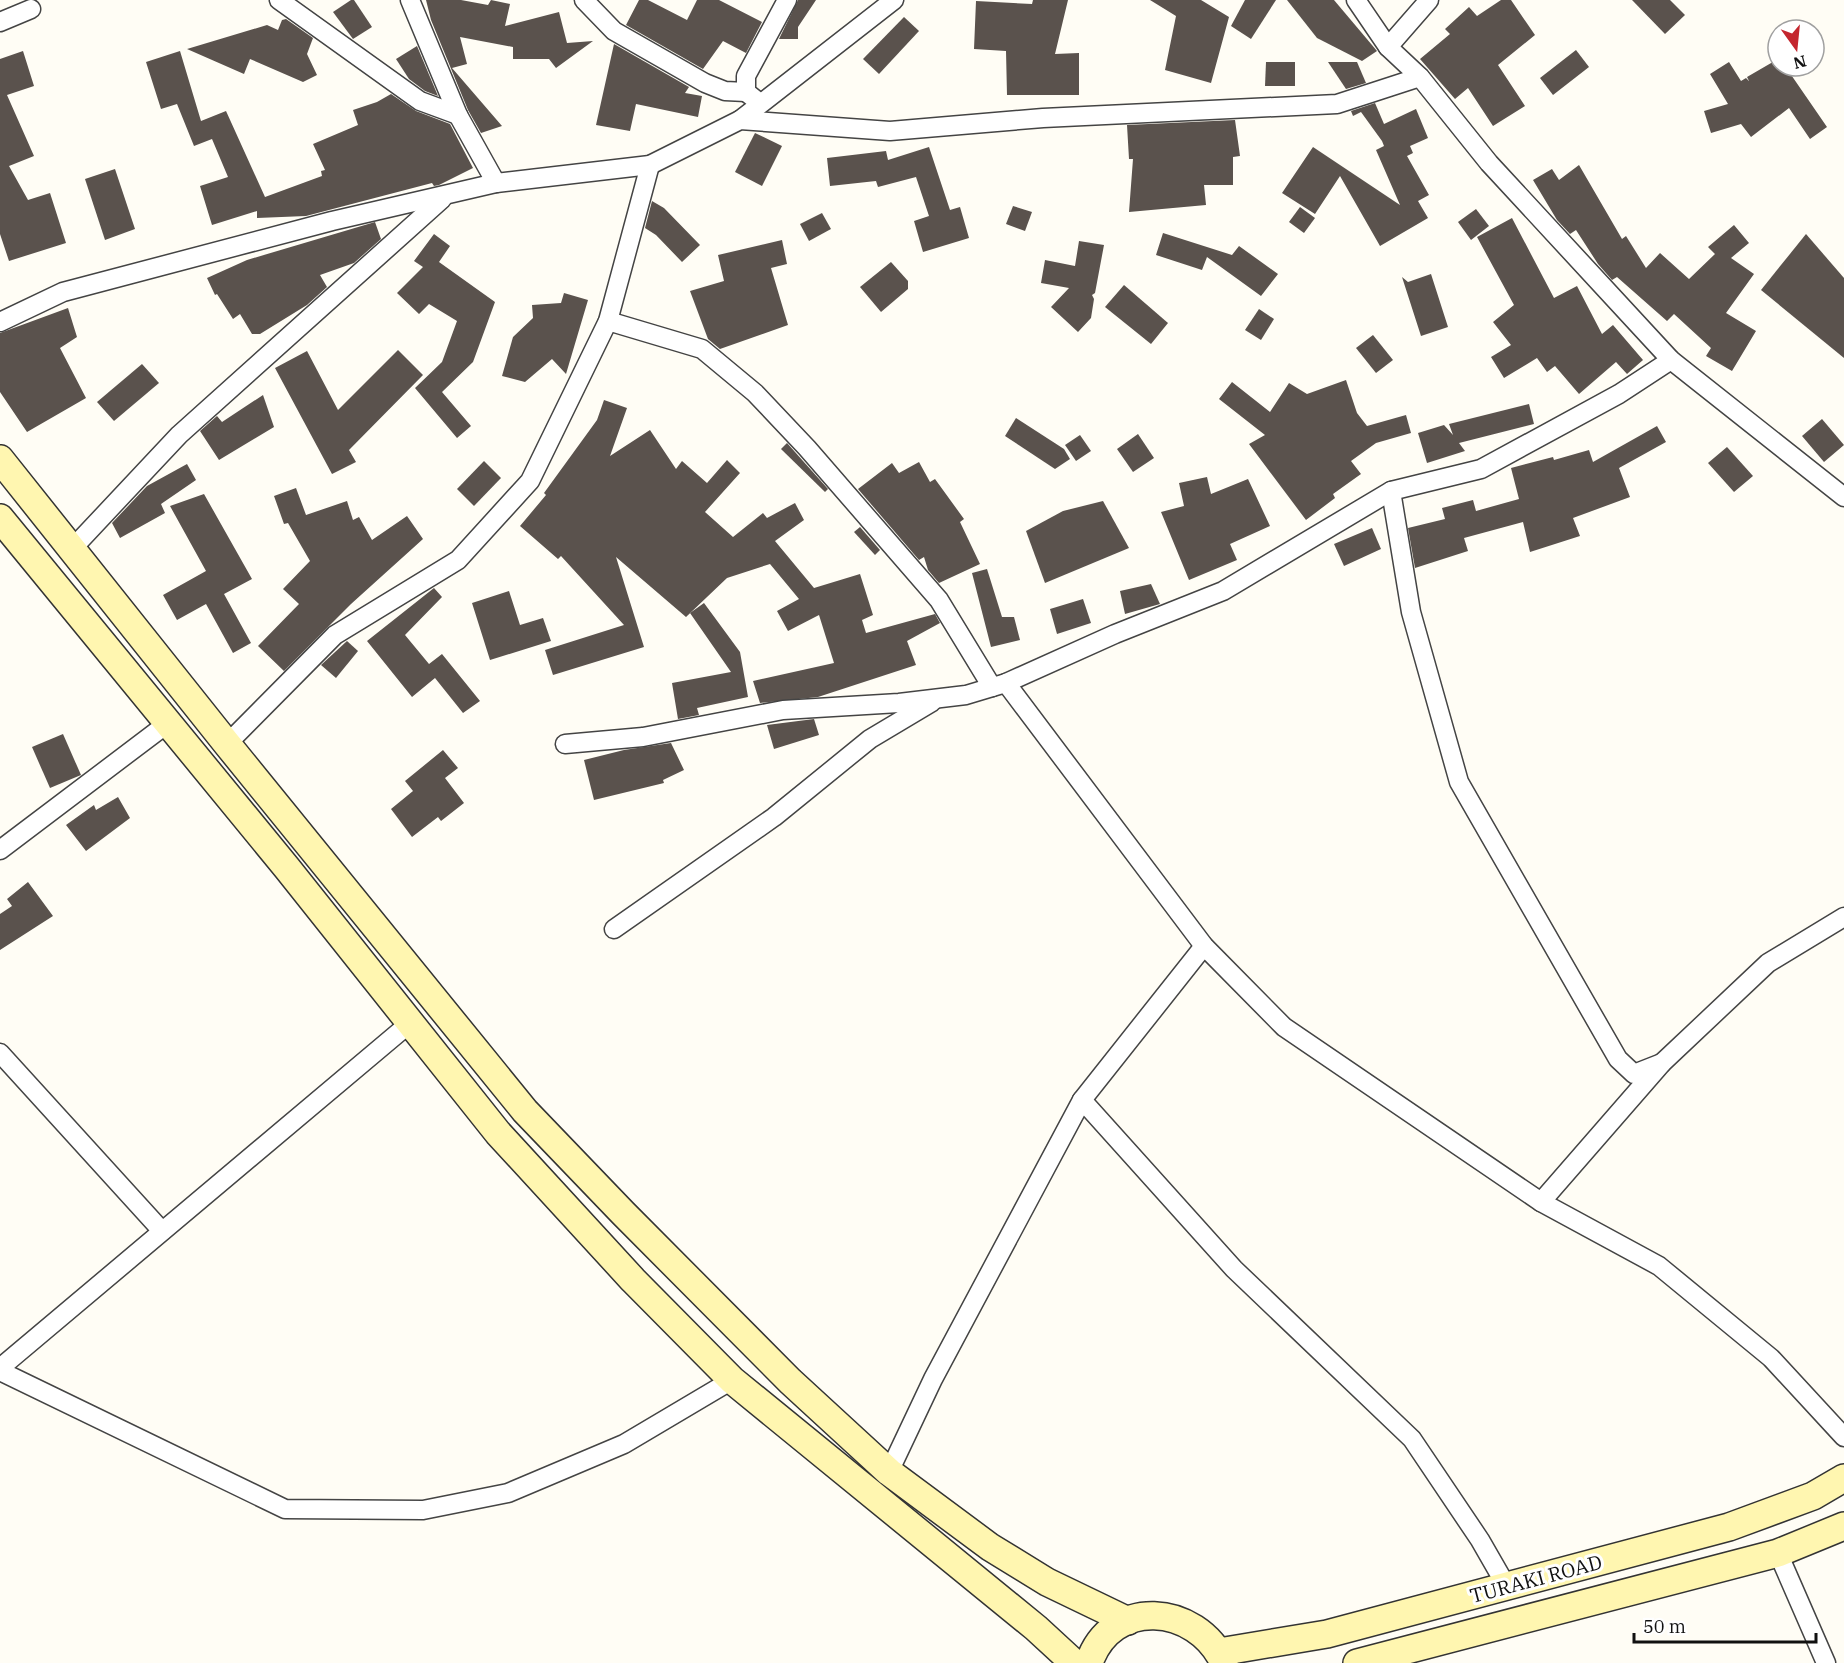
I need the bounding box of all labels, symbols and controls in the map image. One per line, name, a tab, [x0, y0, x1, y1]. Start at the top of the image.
north arrow	[1766, 18, 1826, 78]
text: N	[1791, 51, 1809, 74]
street label: TURAKI ROAD	[1467, 1548, 1605, 1609]
scale bar	[1634, 1606, 1816, 1644]
text: 50 m	[1643, 1615, 1686, 1638]

